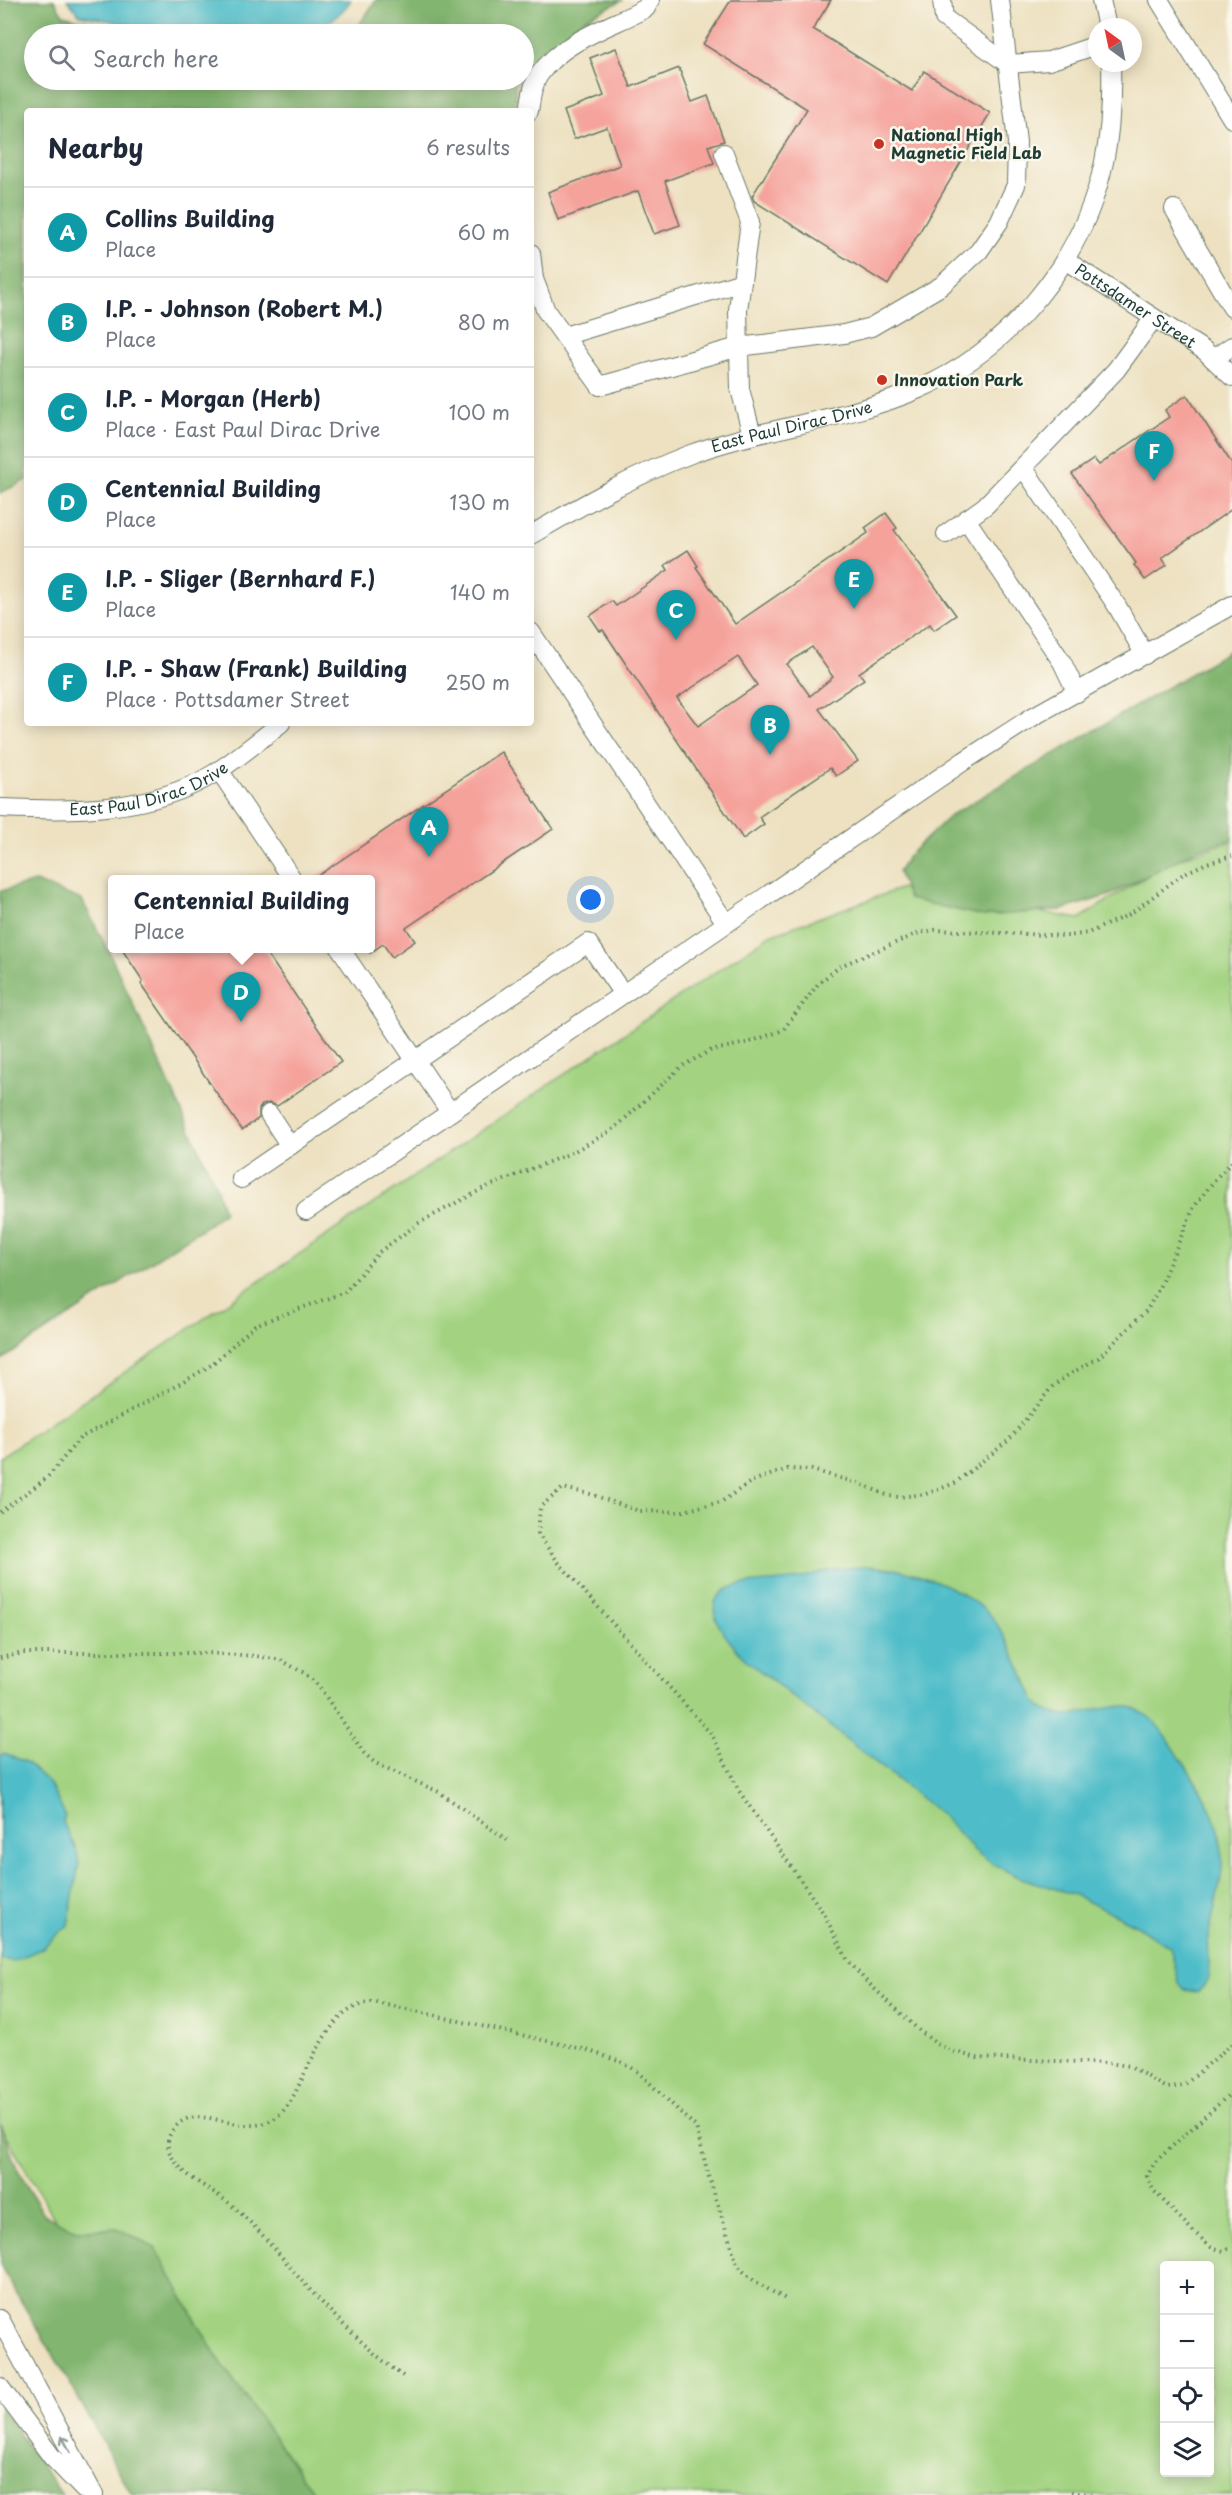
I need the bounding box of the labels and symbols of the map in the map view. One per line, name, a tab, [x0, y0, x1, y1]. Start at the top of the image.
north arrow	[1088, 18, 1142, 72]
place label: National High Magnetic Field Lab	[891, 122, 1042, 164]
marker: National High Magnetic Field Lab	[872, 137, 886, 151]
street label: Pottsdamer Street	[1071, 257, 1202, 353]
place label: Innovation Park	[894, 367, 1024, 391]
marker: Innovation Park	[875, 373, 889, 387]
street label: East Paul Dirac Drive	[708, 394, 875, 457]
pin: F	[1134, 432, 1174, 481]
pin: E	[834, 560, 874, 609]
pin: C	[656, 590, 696, 640]
pin: B	[750, 706, 790, 755]
street label: East Paul Dirac Drive	[69, 755, 233, 820]
pin: A	[410, 808, 448, 857]
your location	[576, 885, 605, 914]
pin: D	[222, 972, 260, 1022]
one-way arrow	[60, 2435, 71, 2453]

